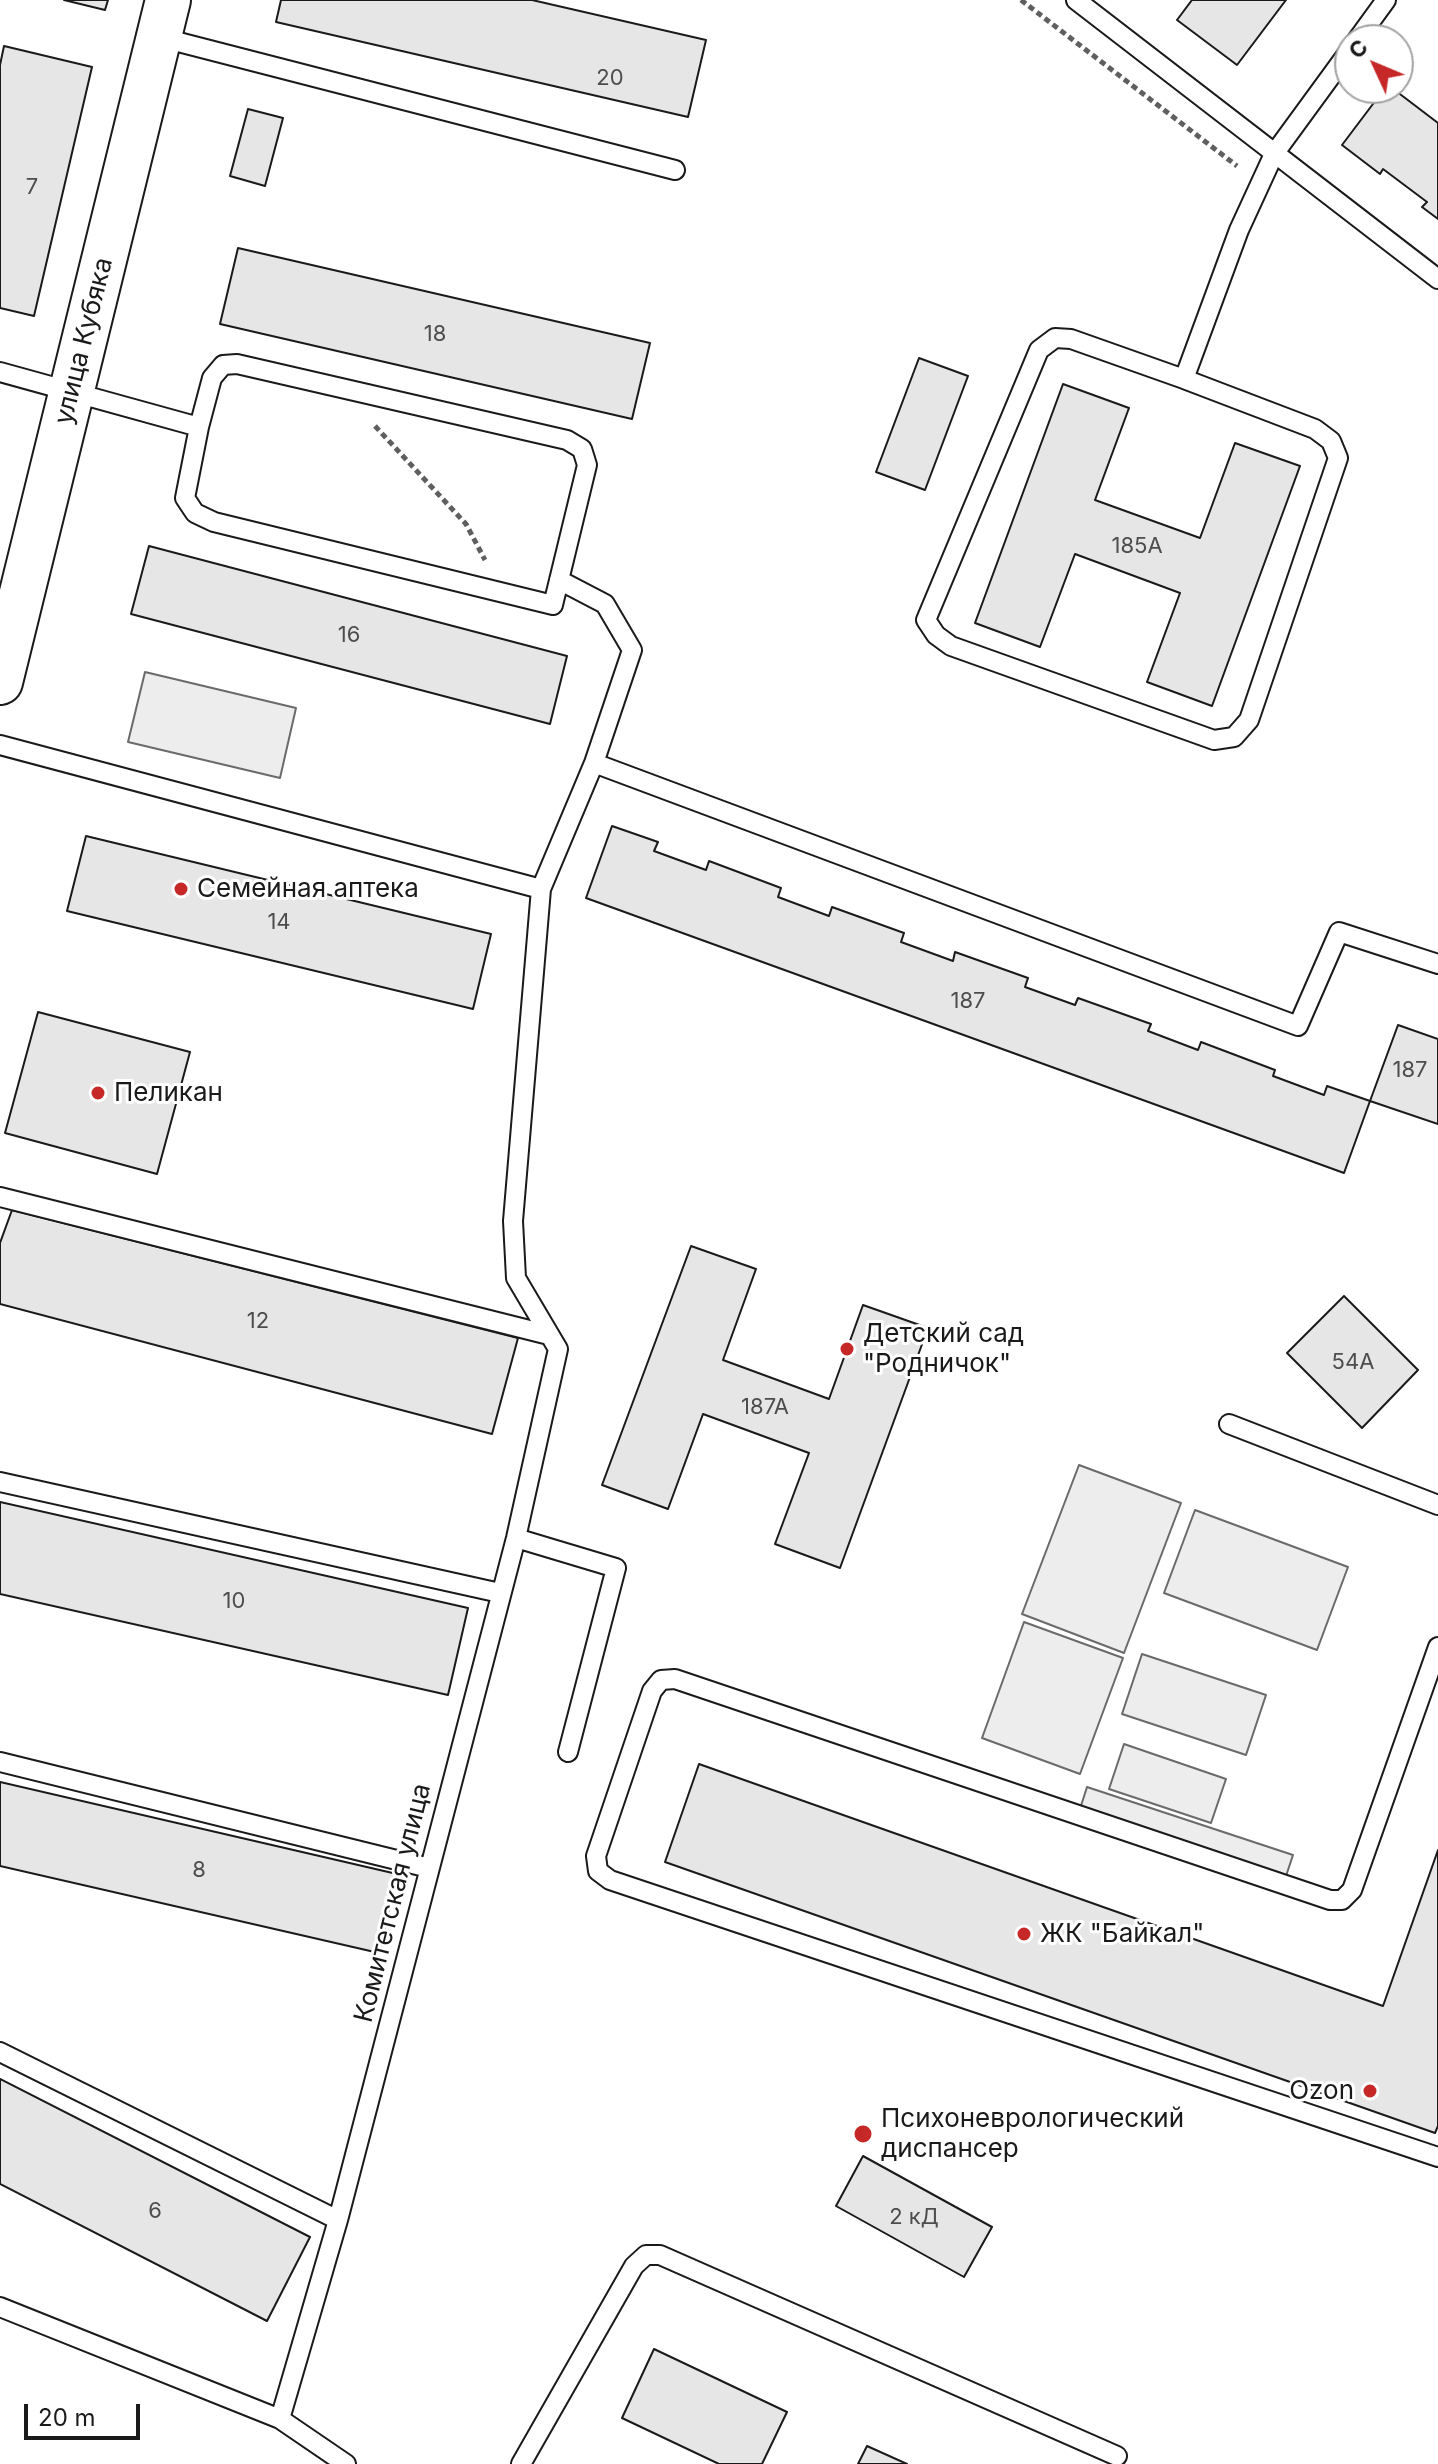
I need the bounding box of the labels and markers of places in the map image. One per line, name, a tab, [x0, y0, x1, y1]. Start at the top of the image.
place label: Семейная аптека	[197, 873, 419, 905]
marker: Семейная аптека	[172, 880, 190, 898]
place label: Пеликан	[114, 1077, 223, 1109]
marker: Пеликан	[89, 1084, 107, 1102]
place label: Детский сад "Родничок"	[863, 1318, 1024, 1380]
marker: Детский сад "Родничок"	[838, 1340, 856, 1358]
place label: ЖК "Байкал"	[1040, 1918, 1204, 1950]
marker: ЖК "Байкал"	[1015, 1925, 1033, 1943]
place label: Ozon	[1289, 2075, 1354, 2107]
marker: Ozon	[1361, 2082, 1379, 2100]
place label: Психоневрологический диспансер	[881, 2103, 1184, 2164]
marker: Психоневрологический диспансер	[852, 2123, 874, 2145]

